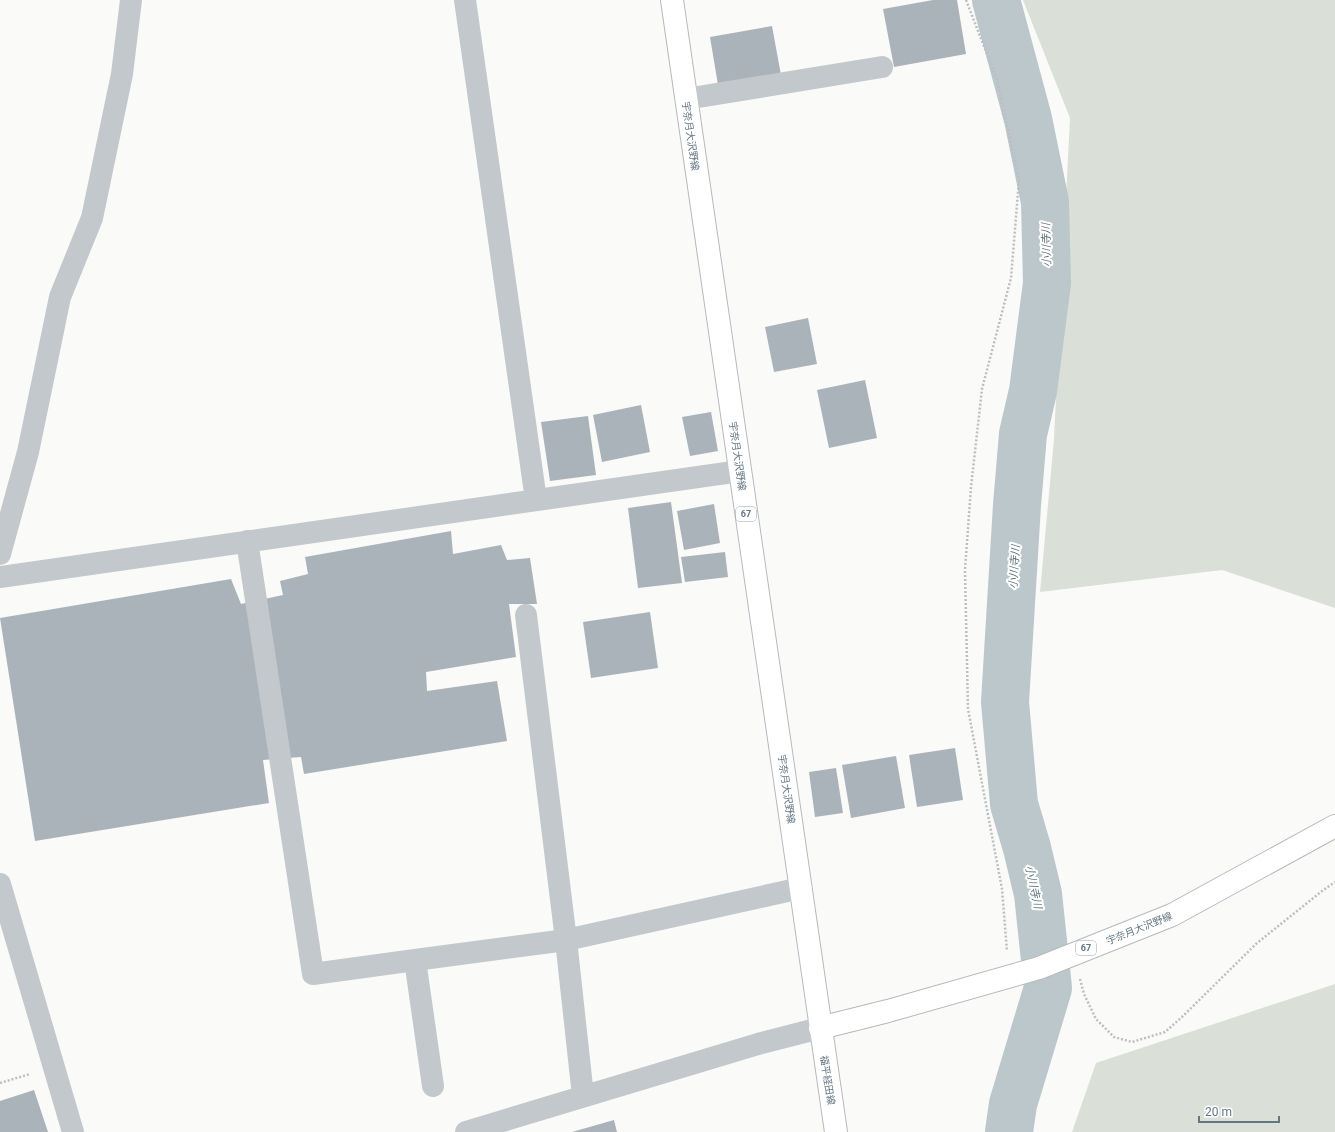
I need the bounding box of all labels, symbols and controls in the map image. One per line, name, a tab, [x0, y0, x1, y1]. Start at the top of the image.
street label: 宇奈月大沢野線	[680, 101, 701, 171]
water label: 小川寺川	[1040, 222, 1053, 267]
street label: 宇奈月大沢野線	[727, 421, 748, 491]
road number: 67	[736, 507, 756, 521]
water label: 小川寺川	[1006, 544, 1023, 589]
street label: 宇奈月大沢野線	[776, 754, 797, 824]
water label: 小川寺川	[1023, 864, 1045, 911]
street label: 宇奈月大沢野線	[1105, 910, 1174, 947]
road number: 67	[1076, 941, 1096, 955]
street label: 福平経田線	[818, 1055, 837, 1106]
scale bar	[1199, 1098, 1279, 1124]
text: 20 m	[1205, 1105, 1232, 1119]

